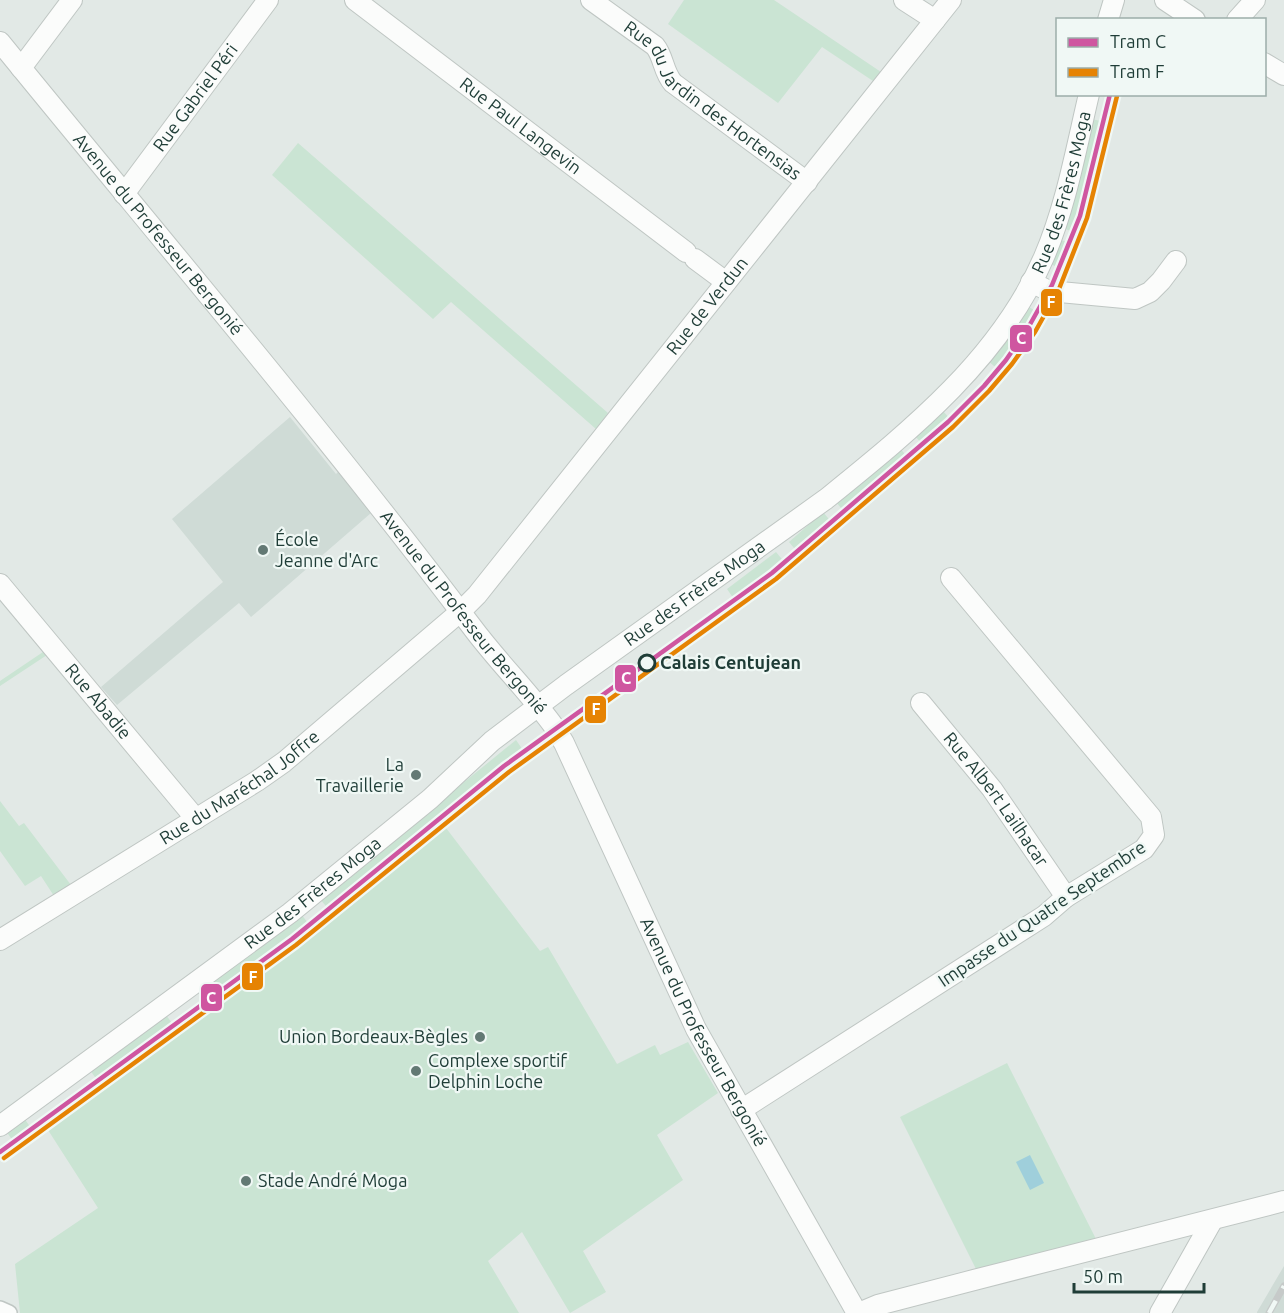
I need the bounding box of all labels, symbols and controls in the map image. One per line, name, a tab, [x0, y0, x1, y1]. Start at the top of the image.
street label: Rue du Jardin des Hortensias	[621, 16, 806, 183]
legend	[1056, 18, 1266, 96]
text: Tram C	[1110, 31, 1166, 51]
street label: Rue Gabriel Péri	[148, 39, 241, 155]
text: Tram F	[1110, 61, 1165, 81]
street label: Rue Paul Langevin	[457, 73, 586, 178]
street label: Rue des Frères Moga	[1027, 109, 1094, 276]
street label: Avenue du Professeur Bergonié	[70, 129, 248, 339]
street label: Rue de Verdun	[662, 253, 751, 358]
line badge: F	[1040, 288, 1063, 317]
text: F	[1047, 293, 1056, 311]
line badge: C	[1009, 324, 1033, 353]
text: C	[1016, 329, 1026, 347]
street label: Avenue du Professeur Bergonié	[377, 506, 552, 718]
place label: École Jeanne d'Arc	[275, 528, 378, 570]
street label: Rue des Frères Moga	[620, 535, 768, 649]
marker: École Jeanne d'Arc	[256, 543, 270, 557]
place label: Calais Centujean	[660, 652, 801, 672]
marker: Calais Centujean	[638, 654, 656, 672]
street label: Rue Abadie	[62, 659, 136, 743]
line badge: C	[614, 664, 637, 693]
text: C	[621, 669, 631, 687]
line badge: F	[584, 695, 607, 724]
text: F	[592, 700, 601, 718]
street label: Rue du Maréchal Joffre	[155, 726, 323, 848]
street label: Rue Albert Lailhacar	[940, 728, 1053, 870]
place label: La Travaillerie	[316, 754, 404, 795]
marker: La Travaillerie	[409, 768, 423, 782]
street label: Rue des Frères Moga	[240, 832, 384, 952]
street label: Impasse du Quatre Septembre	[934, 836, 1149, 991]
street label: Avenue du Professeur Bergonié	[637, 914, 771, 1150]
line badge: F	[241, 962, 264, 991]
text: F	[249, 968, 258, 986]
line badge: C	[200, 983, 223, 1012]
text: C	[206, 989, 216, 1007]
place label: Union Bordeaux-Bègles	[279, 1026, 468, 1046]
marker: Union Bordeaux-Bègles	[473, 1030, 487, 1044]
place label: Complexe sportif Delphin Loche	[428, 1050, 567, 1091]
marker: Complexe sportif Delphin Loche	[409, 1064, 423, 1078]
place label: Stade André Moga	[258, 1170, 407, 1190]
marker: Stade André Moga	[239, 1174, 253, 1188]
scale bar	[1074, 1256, 1204, 1294]
text: 50 m	[1083, 1266, 1123, 1286]

